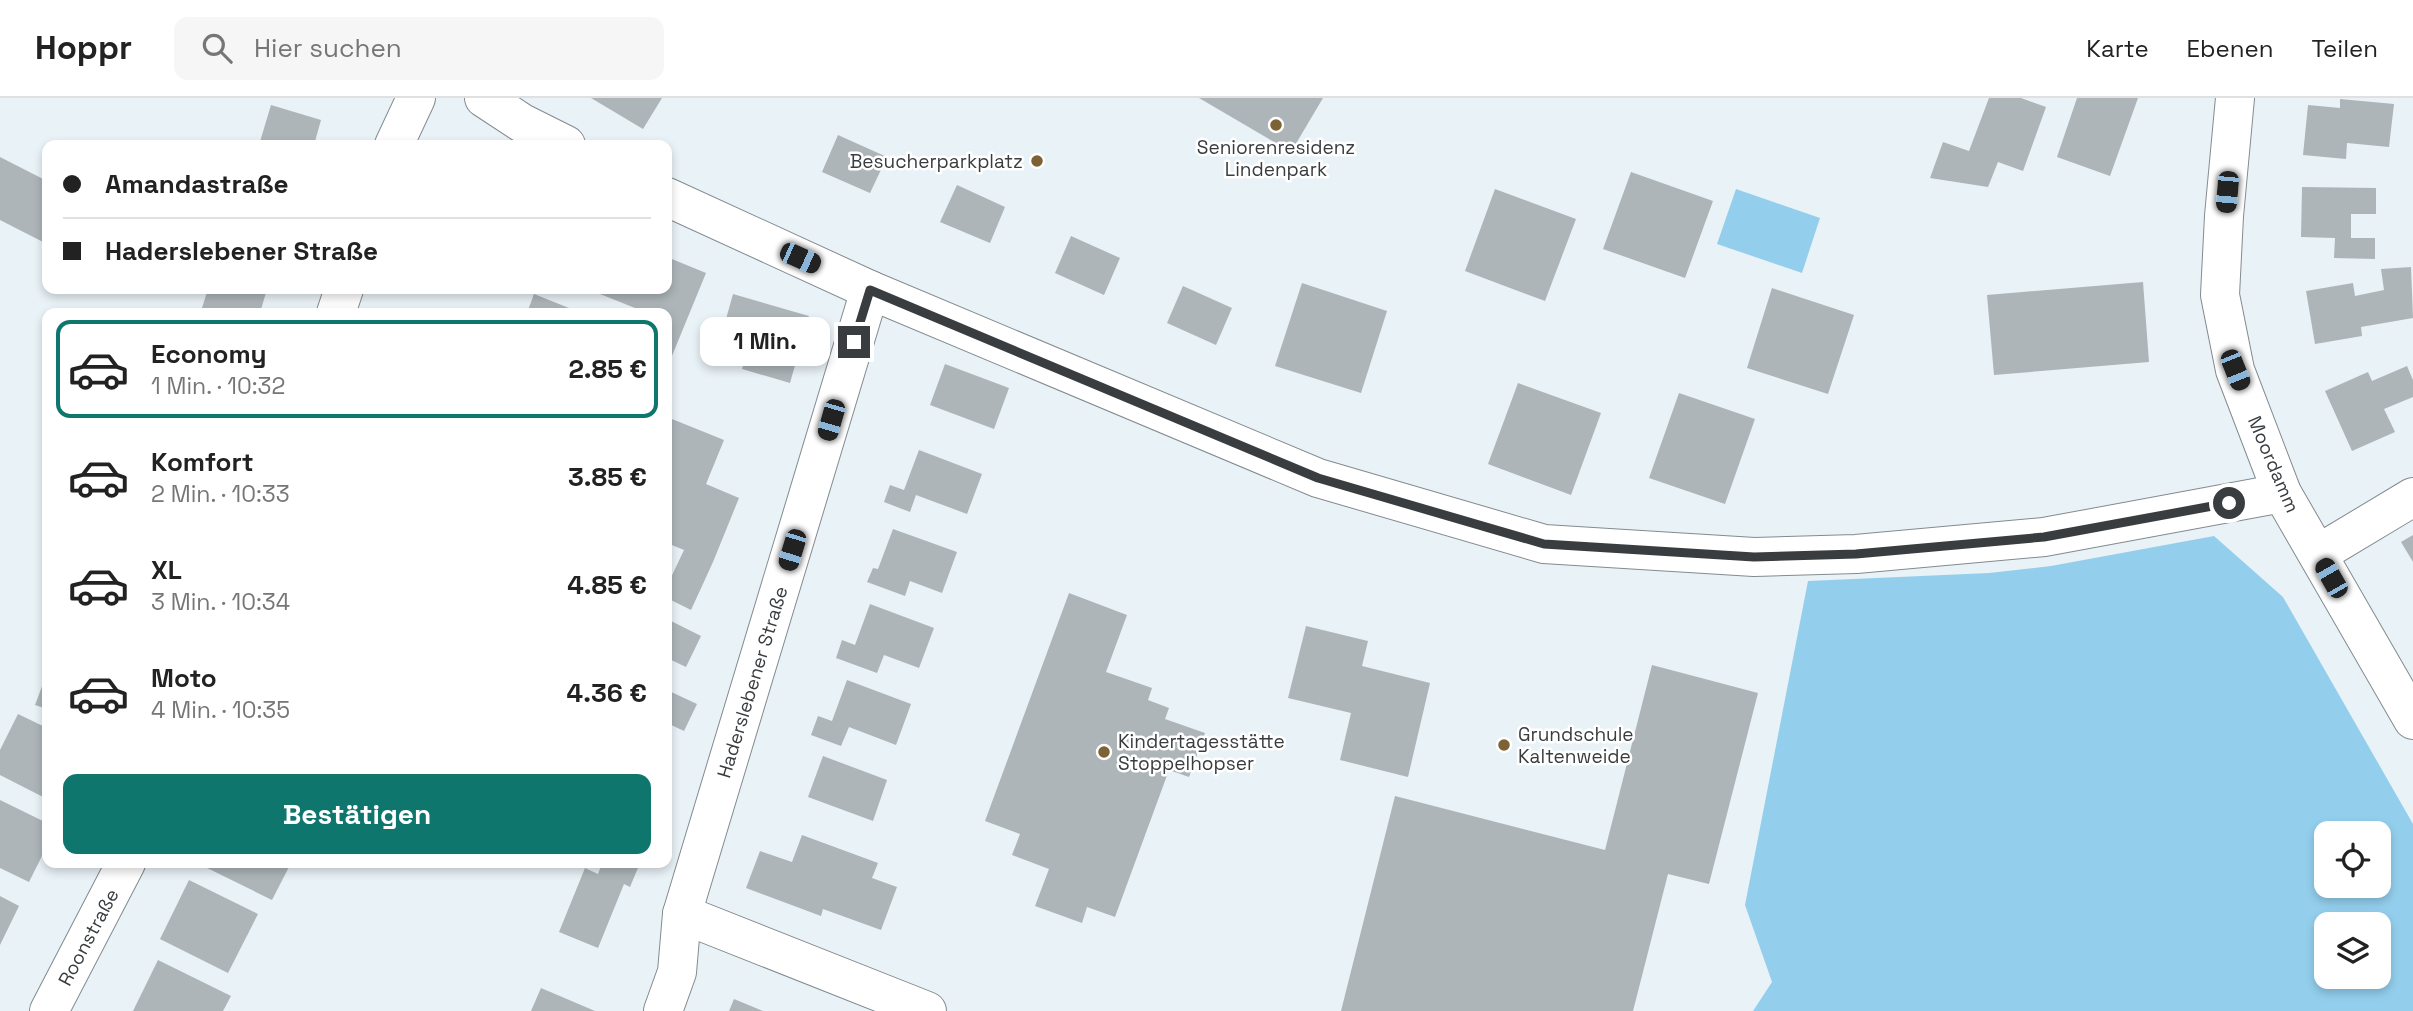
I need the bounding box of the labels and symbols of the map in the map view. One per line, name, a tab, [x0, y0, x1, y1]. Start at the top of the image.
marker: Seniorenresidenz Lindenpark	[1268, 117, 1284, 133]
place label: Seniorenresidenz Lindenpark	[1197, 135, 1355, 182]
place label: Besucherparkplatz	[850, 149, 1023, 174]
marker: Besucherparkplatz	[1029, 153, 1045, 169]
car	[2215, 170, 2240, 214]
car	[777, 240, 824, 276]
callout: 1 Min.	[700, 317, 830, 366]
route end	[838, 326, 870, 358]
car	[2218, 347, 2253, 393]
car	[816, 397, 847, 443]
street label: Moordamm	[2242, 412, 2305, 516]
route start	[2213, 487, 2245, 519]
car	[776, 527, 809, 573]
car	[2312, 555, 2351, 601]
street label: Haderslebener Straße	[711, 583, 794, 781]
place label: Grundschule Kaltenweide	[1518, 722, 1634, 769]
place label: Kindertagesstätte Stoppelhopser	[1118, 729, 1285, 776]
marker: Grundschule Kaltenweide	[1496, 737, 1512, 753]
marker: Kindertagesstätte Stoppelhopser	[1096, 744, 1112, 760]
street label: Roonstraße	[52, 884, 125, 990]

